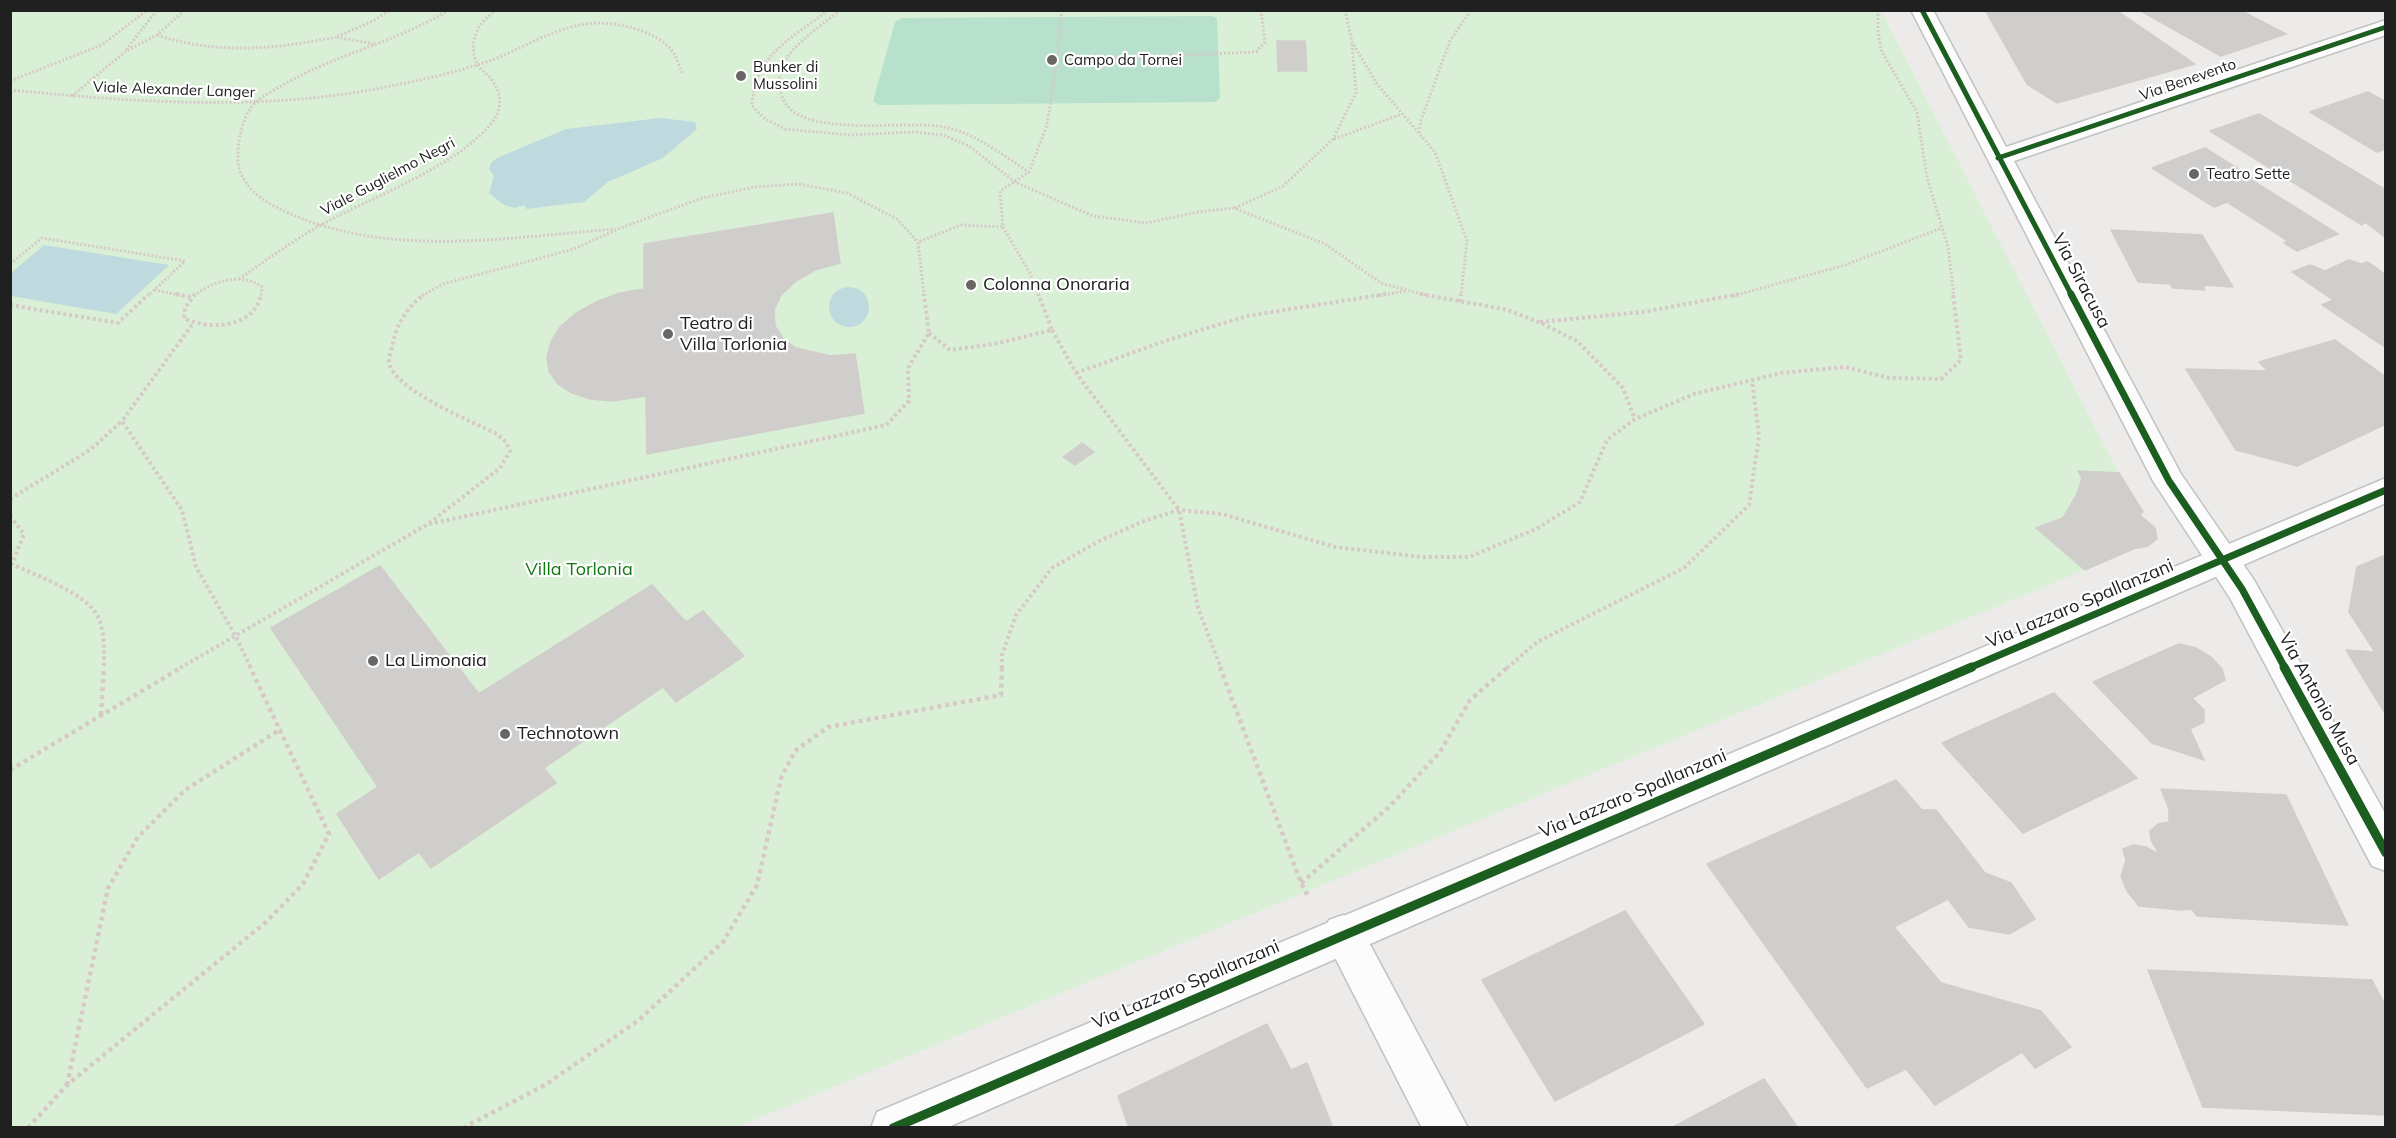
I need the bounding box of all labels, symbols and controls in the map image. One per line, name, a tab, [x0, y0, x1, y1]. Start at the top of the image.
place label: Campo da Tornei	[1064, 51, 1182, 69]
marker: Campo da Tornei	[1045, 53, 1059, 67]
street label: Via Benevento	[2137, 55, 2239, 105]
place label: Bunker di Mussolini	[753, 58, 818, 93]
marker: Bunker di Mussolini	[734, 69, 748, 83]
street label: Viale Alexander Langer	[93, 78, 255, 102]
street label: Viale Guglielmo Negri	[318, 134, 458, 220]
place label: Teatro Sette	[2206, 165, 2290, 183]
marker: Teatro Sette	[2187, 167, 2201, 181]
street label: Via Siracusa	[2047, 230, 2115, 332]
place label: Colonna Onoraria	[983, 274, 1130, 296]
marker: Colonna Onoraria	[964, 278, 978, 292]
place label: Teatro di Villa Torlonia	[680, 313, 787, 356]
marker: Teatro di Villa Torlonia	[661, 327, 675, 341]
street label: Via Lazzaro Spallanzani	[1983, 555, 2177, 653]
park label: Villa Torlonia	[525, 559, 633, 581]
street label: Via Antonio Musa	[2274, 629, 2364, 769]
place label: La Limonaia	[385, 650, 487, 672]
marker: La Limonaia	[366, 654, 380, 668]
place label: Technotown	[517, 723, 619, 745]
marker: Technotown	[498, 727, 512, 741]
street label: Via Lazzaro Spallanzani	[1536, 745, 1730, 843]
street label: Via Lazzaro Spallanzani	[1089, 936, 1283, 1034]

